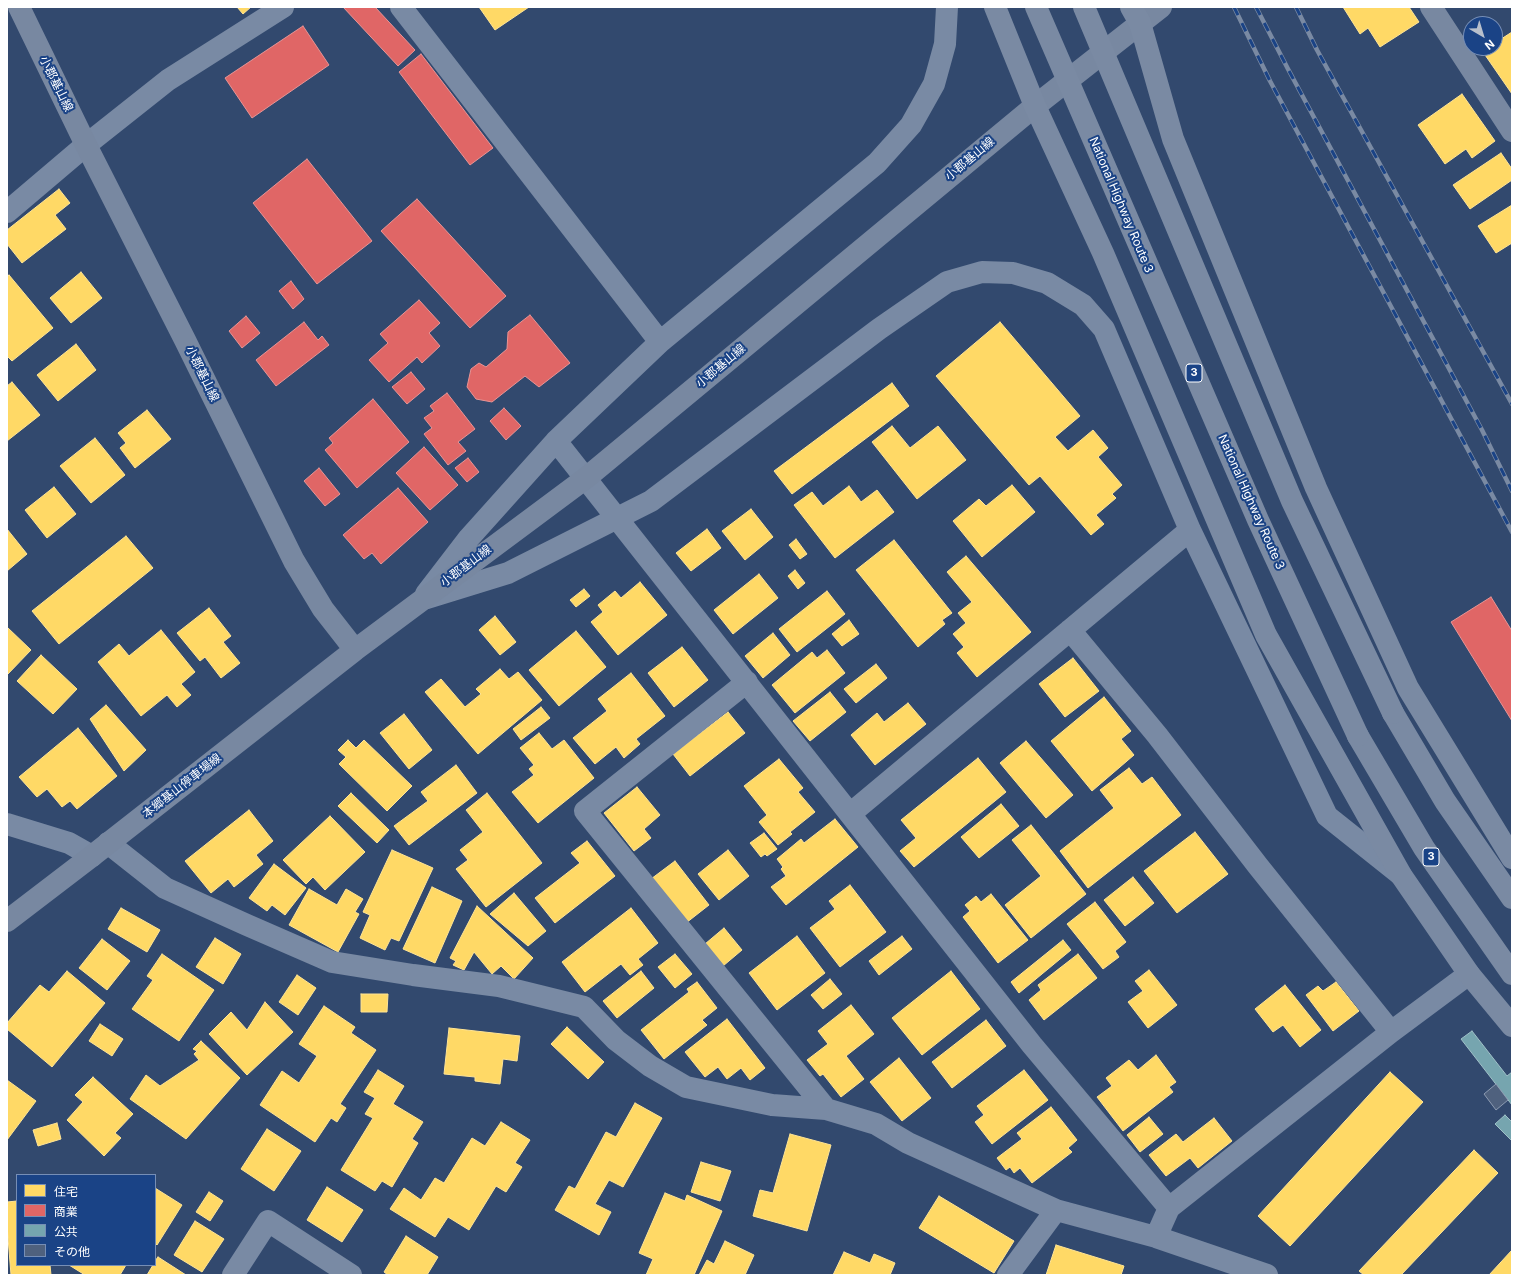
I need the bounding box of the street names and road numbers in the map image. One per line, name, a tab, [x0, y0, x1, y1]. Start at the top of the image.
street label: 小郡基山線	[36, 54, 76, 114]
street label: 小郡基山線	[942, 134, 998, 184]
street label: National Highway Route 3	[1086, 135, 1156, 275]
street label: 小郡基山線	[693, 341, 749, 391]
street label: 小郡基山線	[182, 344, 222, 404]
road number: 3	[1186, 364, 1202, 382]
street label: National Highway Route 3	[1215, 432, 1287, 572]
street label: 小郡基山線	[438, 542, 494, 590]
street label: 本郷基山停車場線	[140, 751, 224, 821]
road number: 3	[1423, 848, 1439, 866]

